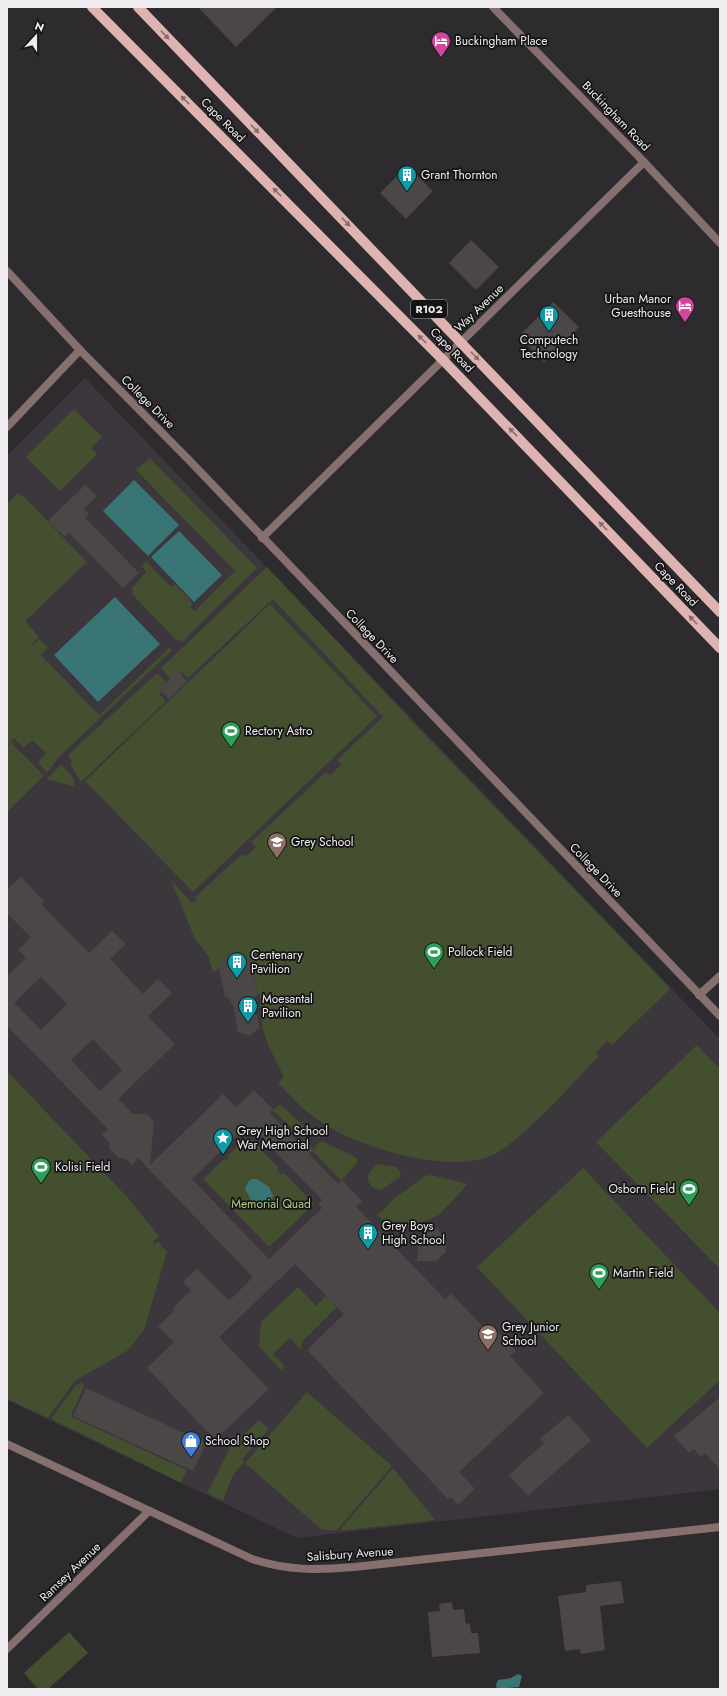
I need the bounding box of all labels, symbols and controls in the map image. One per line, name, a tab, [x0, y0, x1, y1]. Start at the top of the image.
north arrow	[16, 16, 56, 56]
text: N	[33, 18, 47, 36]
one-way arrow	[160, 30, 170, 40]
hotel icon: Buckingham Place	[430, 30, 452, 58]
place label: Buckingham Place	[455, 32, 547, 50]
street label: Buckingham Road	[578, 77, 654, 155]
street label: Cape Road	[197, 94, 249, 146]
one-way arrow	[180, 95, 190, 105]
one-way arrow	[250, 124, 260, 134]
building icon: Grant Thornton	[396, 164, 418, 192]
place label: Grant Thornton	[421, 166, 498, 184]
one-way arrow	[272, 187, 282, 197]
one-way arrow	[341, 217, 350, 227]
street label: Way Avenue	[450, 280, 508, 336]
place label: Urban Manor Guesthouse	[604, 290, 672, 322]
hotel icon: Urban Manor Guesthouse	[674, 295, 696, 323]
road number: R102	[411, 300, 447, 318]
building icon: Computech Technology	[538, 304, 560, 332]
street label: Cape Road	[426, 323, 478, 377]
place label: Computech Technology	[520, 331, 578, 363]
one-way arrow	[417, 334, 427, 344]
one-way arrow	[470, 351, 480, 361]
street label: College Drive	[117, 371, 179, 433]
one-way arrow	[508, 427, 518, 437]
one-way arrow	[598, 521, 608, 531]
street label: Cape Road	[650, 557, 702, 611]
street label: College Drive	[341, 605, 403, 667]
one-way arrow	[688, 615, 698, 625]
sports icon: Rectory Astro	[220, 720, 242, 748]
place label: Rectory Astro	[245, 722, 313, 740]
school or university icon: Grey School	[266, 831, 288, 859]
place label: Grey School	[291, 833, 354, 851]
street label: College Drive	[565, 839, 627, 901]
sports icon: Pollock Field	[423, 941, 445, 969]
place label: Pollock Field	[448, 943, 512, 961]
place label: Centenary Pavilion	[251, 946, 303, 978]
building icon: Centenary Pavilion	[226, 951, 248, 979]
place label: Moesantal Pavilion	[262, 990, 313, 1022]
building icon: Moesantal Pavilion	[237, 995, 259, 1023]
place label: Grey High School War Memorial	[237, 1122, 328, 1154]
place icon: Grey High School War Memorial	[212, 1127, 234, 1155]
sports icon: Kolisi Field	[30, 1156, 52, 1184]
place label: Kolisi Field	[55, 1158, 110, 1176]
sports icon: Osborn Field	[678, 1178, 700, 1206]
place label: Osborn Field	[608, 1180, 675, 1198]
park label: Memorial Quad	[231, 1195, 311, 1213]
place label: Grey Boys High School	[382, 1217, 445, 1249]
building icon: Grey Boys High School	[357, 1222, 379, 1250]
sports icon: Martin Field	[588, 1262, 610, 1290]
place label: Martin Field	[613, 1264, 673, 1282]
place label: Grey Junior School	[502, 1318, 560, 1350]
school or university icon: Grey Junior School	[477, 1323, 499, 1351]
shop icon: School Shop	[180, 1430, 202, 1458]
place label: School Shop	[205, 1432, 270, 1450]
street label: Ramsey Avenue	[35, 1538, 105, 1606]
street label: Salisbury Avenue	[306, 1542, 394, 1566]

